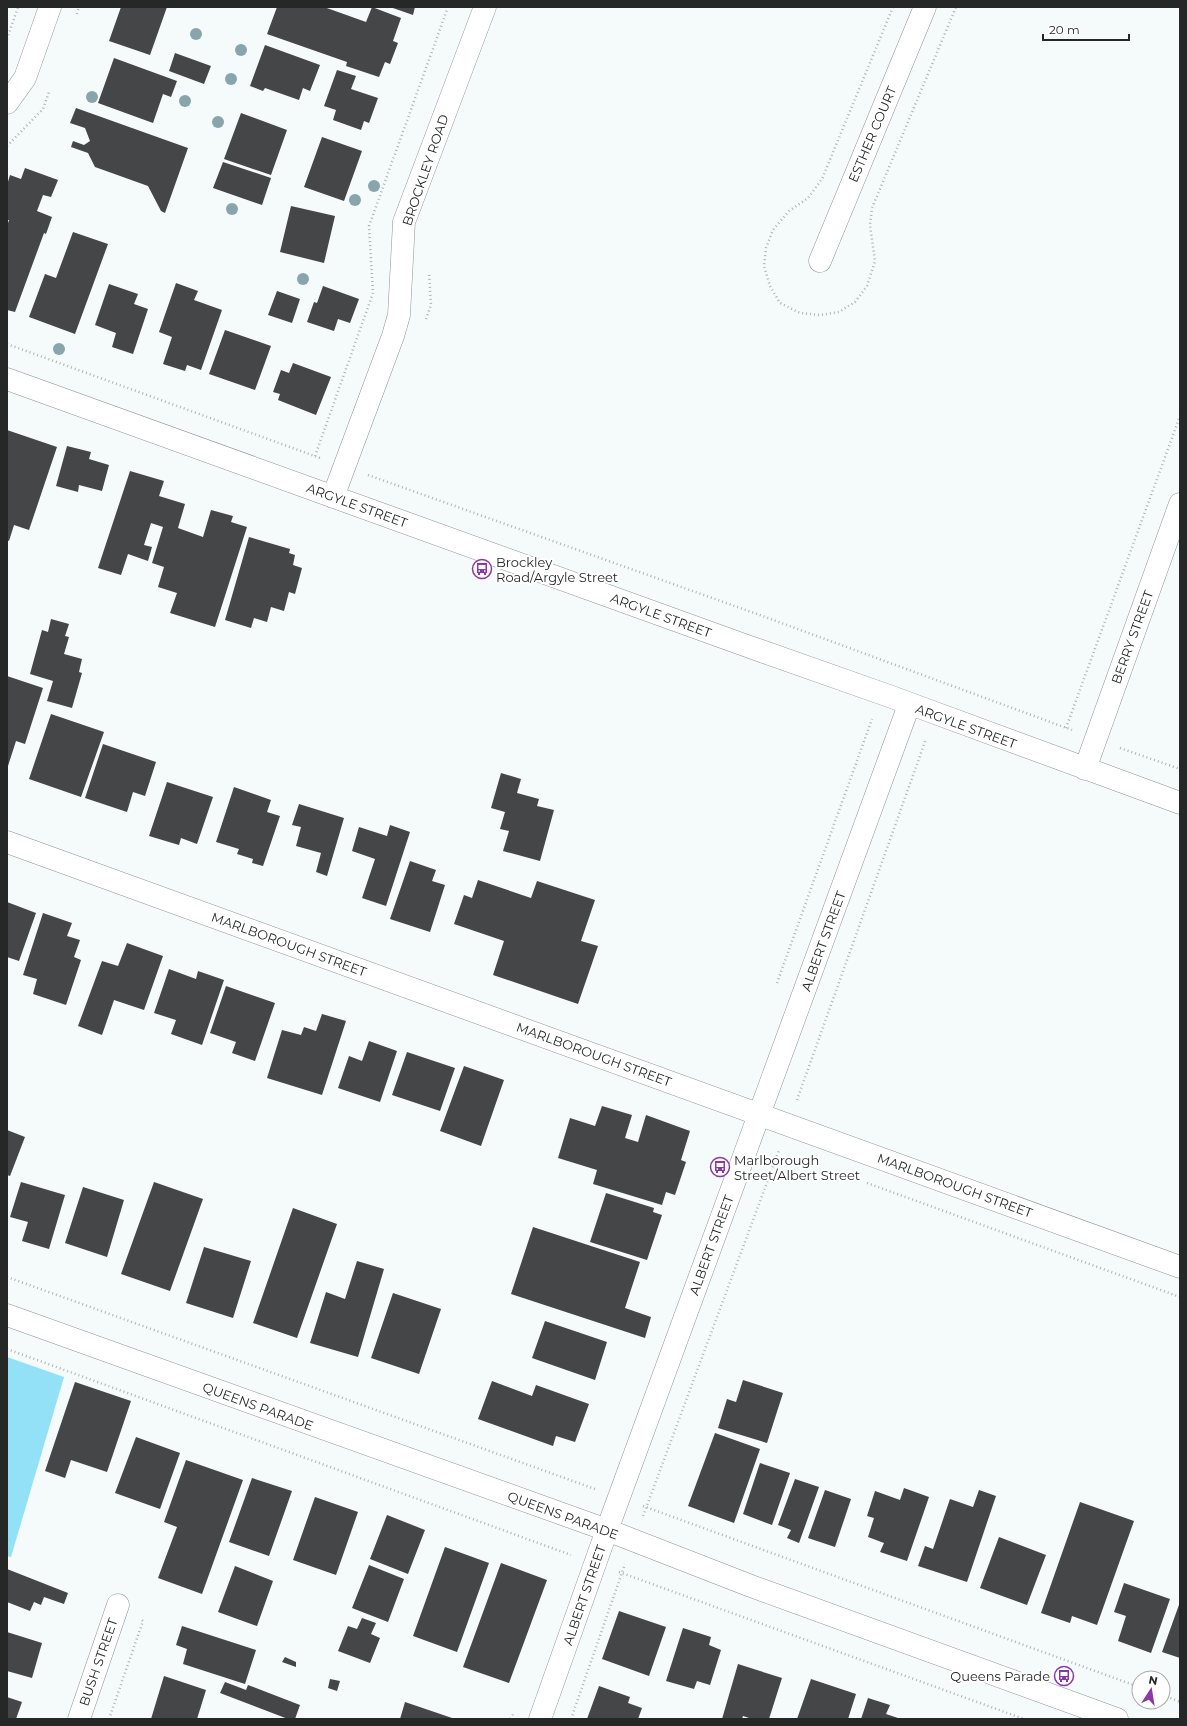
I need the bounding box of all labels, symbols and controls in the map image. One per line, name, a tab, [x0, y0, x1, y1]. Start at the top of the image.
scale bar	[1043, 16, 1129, 42]
text: 20 m	[1049, 22, 1080, 37]
street label: ESTHER COURT	[845, 83, 900, 184]
street label: BROCKLEY ROAD	[398, 112, 452, 228]
street label: ARGYLE STREET	[304, 479, 410, 531]
place label: Brockley Road/Argyle Street	[496, 554, 618, 585]
bus stop icon: Brockley Road/Argyle Street	[471, 558, 493, 580]
street label: BERRY STREET	[1108, 588, 1157, 686]
street label: ARGYLE STREET	[608, 589, 714, 641]
street label: ARGYLE STREET	[913, 700, 1019, 752]
street label: ALBERT STREET	[797, 888, 849, 993]
street label: MARLBOROUGH STREET	[209, 908, 369, 980]
street label: MARLBOROUGH STREET	[514, 1018, 674, 1090]
street label: MARLBOROUGH STREET	[875, 1149, 1035, 1221]
place label: Marlborough Street/Albert Street	[734, 1152, 860, 1183]
bus stop icon: Marlborough Street/Albert Street	[709, 1156, 731, 1178]
street label: ALBERT STREET	[685, 1192, 737, 1297]
street label: QUEENS PARADE	[200, 1379, 316, 1433]
street label: QUEENS PARADE	[505, 1488, 621, 1542]
street label: ALBERT STREET	[559, 1542, 609, 1647]
street label: BUSH STREET	[76, 1616, 121, 1708]
bus stop icon: Queens Parade	[1053, 1665, 1075, 1687]
place label: Queens Parade	[950, 1668, 1050, 1684]
north arrow	[1131, 1670, 1171, 1710]
text: N	[1147, 1672, 1159, 1688]

